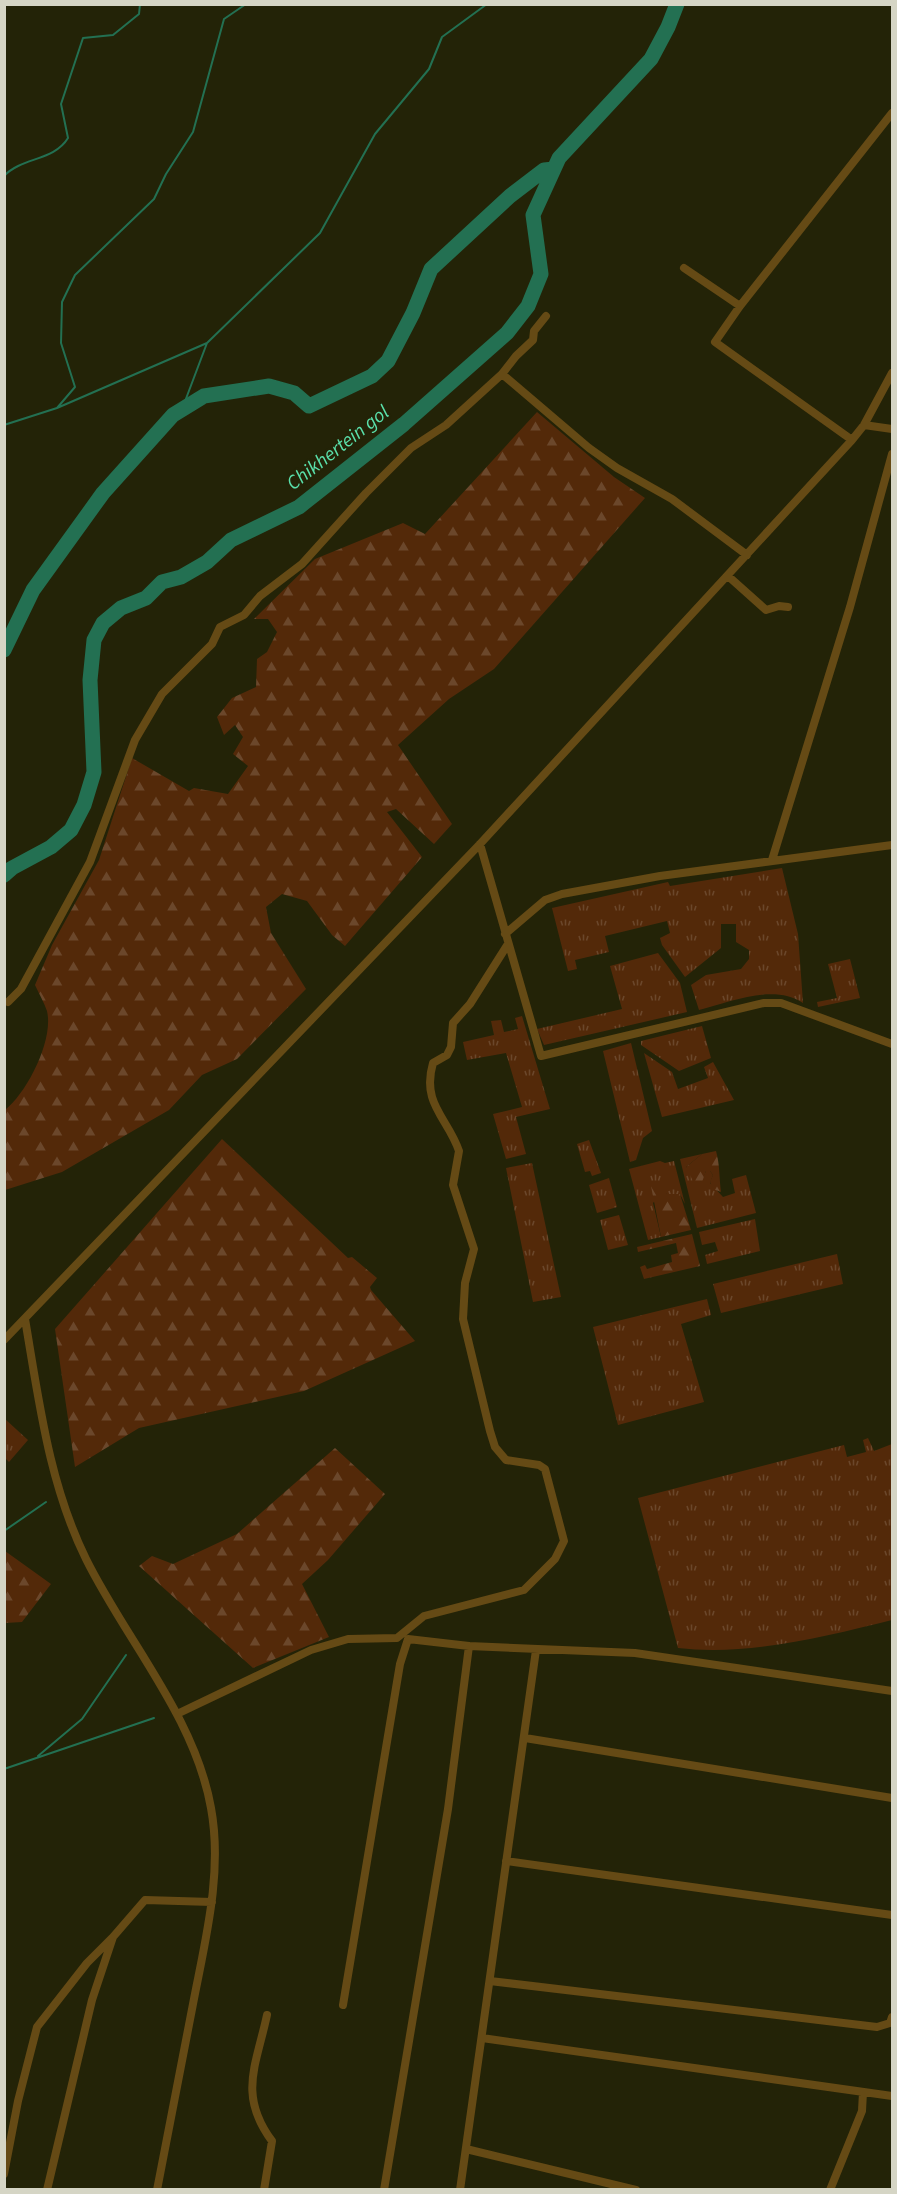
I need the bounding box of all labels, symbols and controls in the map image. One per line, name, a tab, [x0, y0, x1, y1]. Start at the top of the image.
water label: Chikhertein gol	[281, 399, 395, 497]

